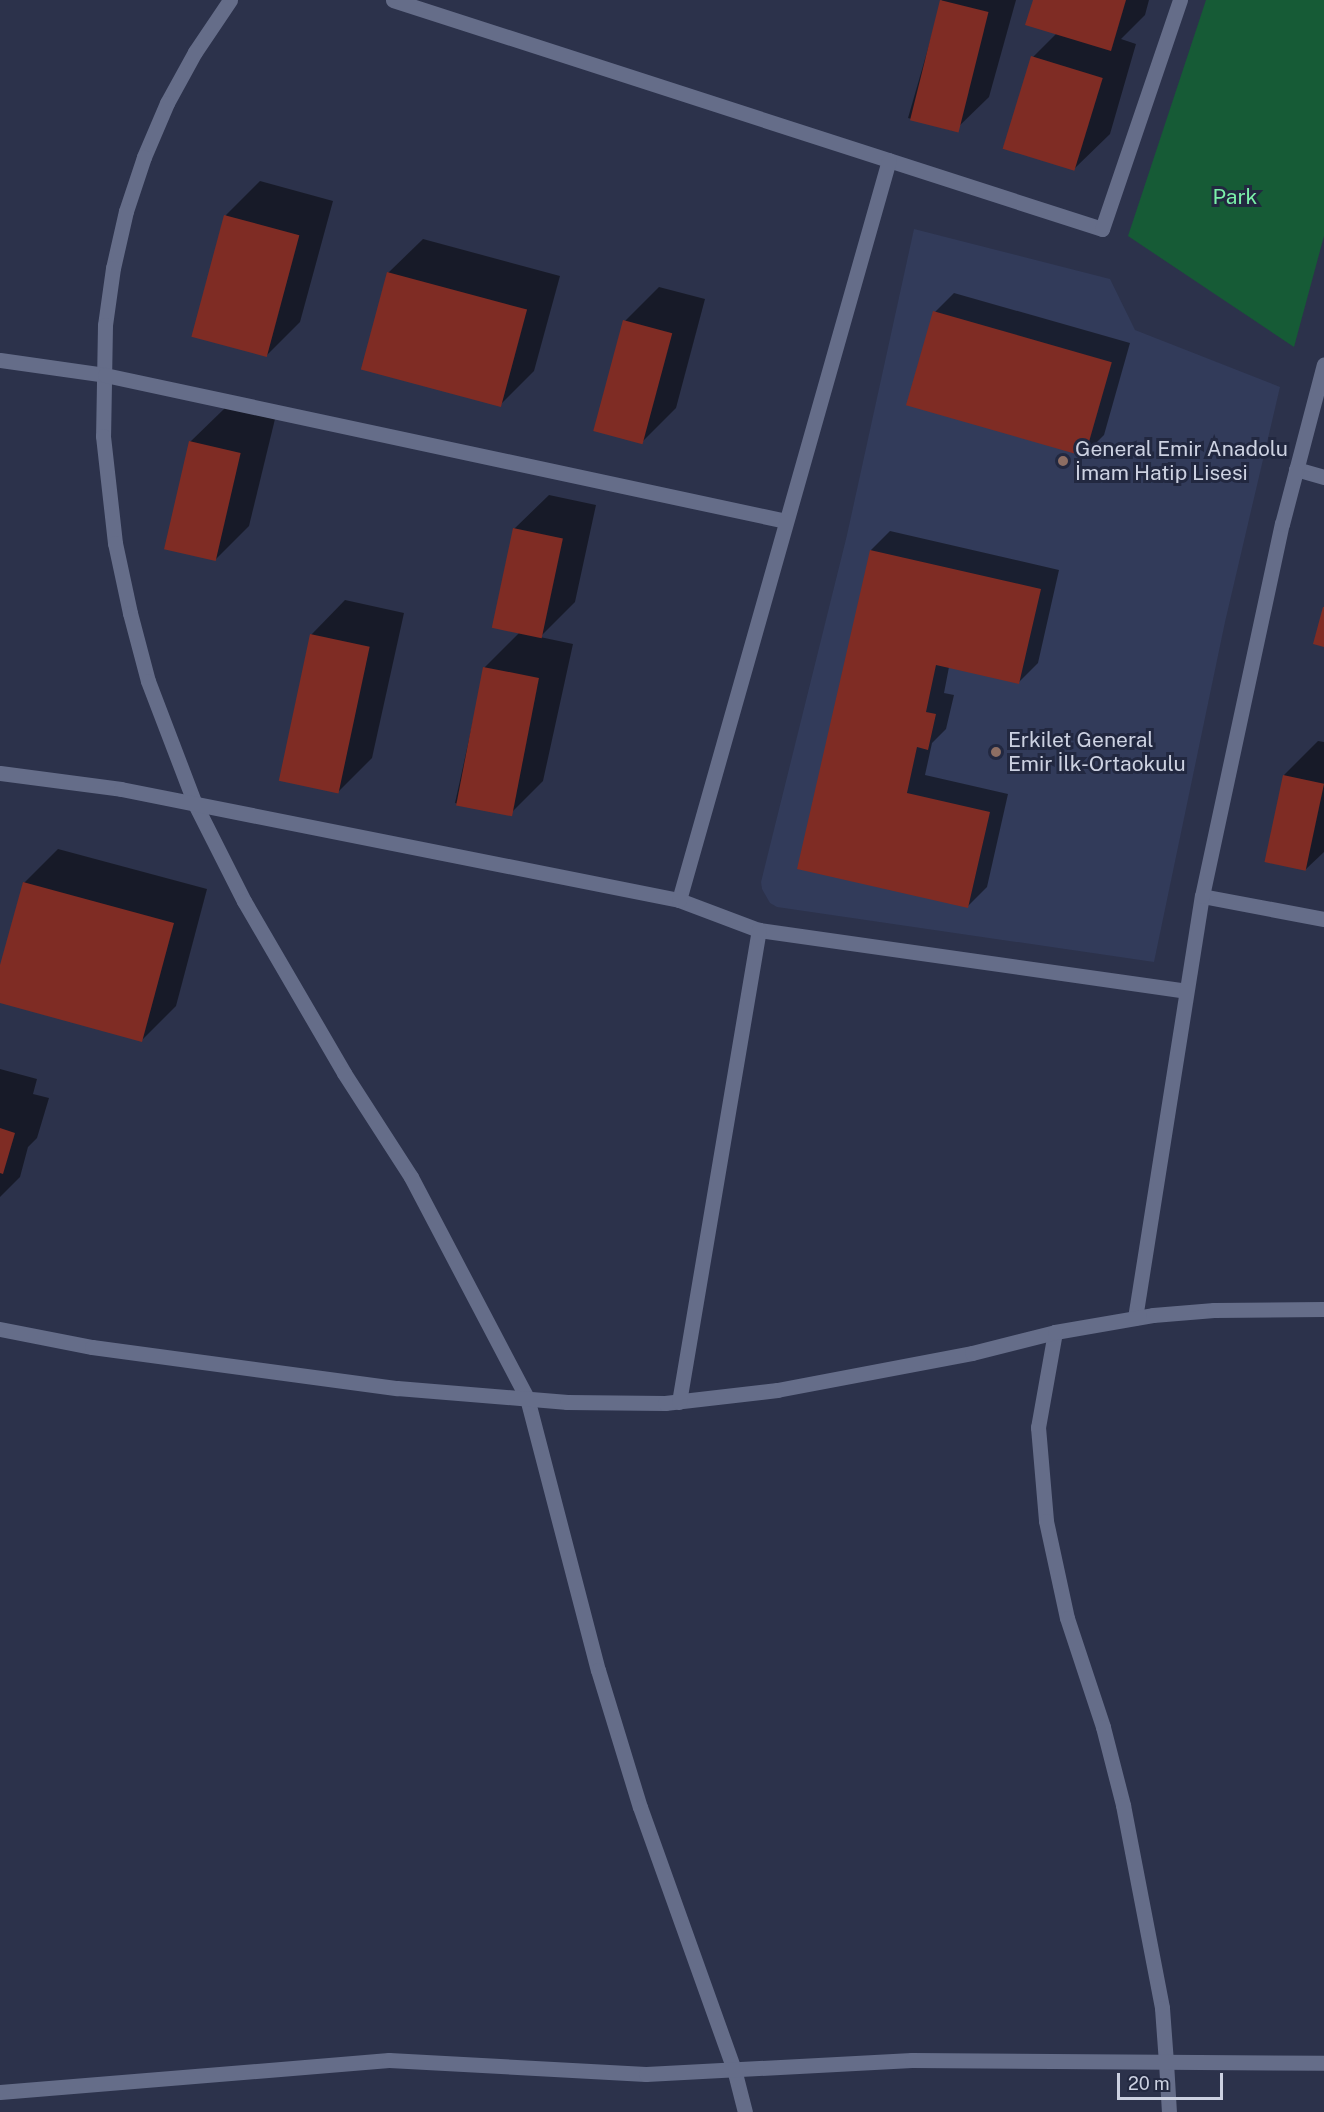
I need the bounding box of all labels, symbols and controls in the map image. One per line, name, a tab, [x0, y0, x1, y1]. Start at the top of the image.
park label: Park	[1213, 184, 1257, 210]
place label: General Emir Anadolu İmam Hatip Lisesi	[1075, 436, 1288, 486]
marker: General Emir Anadolu İmam Hatip Lisesi	[1056, 454, 1070, 468]
place label: Erkilet General Emir İlk-Ortaokulu	[1008, 727, 1186, 777]
marker: Erkilet General Emir İlk-Ortaokulu	[989, 745, 1003, 759]
scale bar	[1120, 2061, 1226, 2099]
text: 20 m	[1128, 2073, 1170, 2094]

